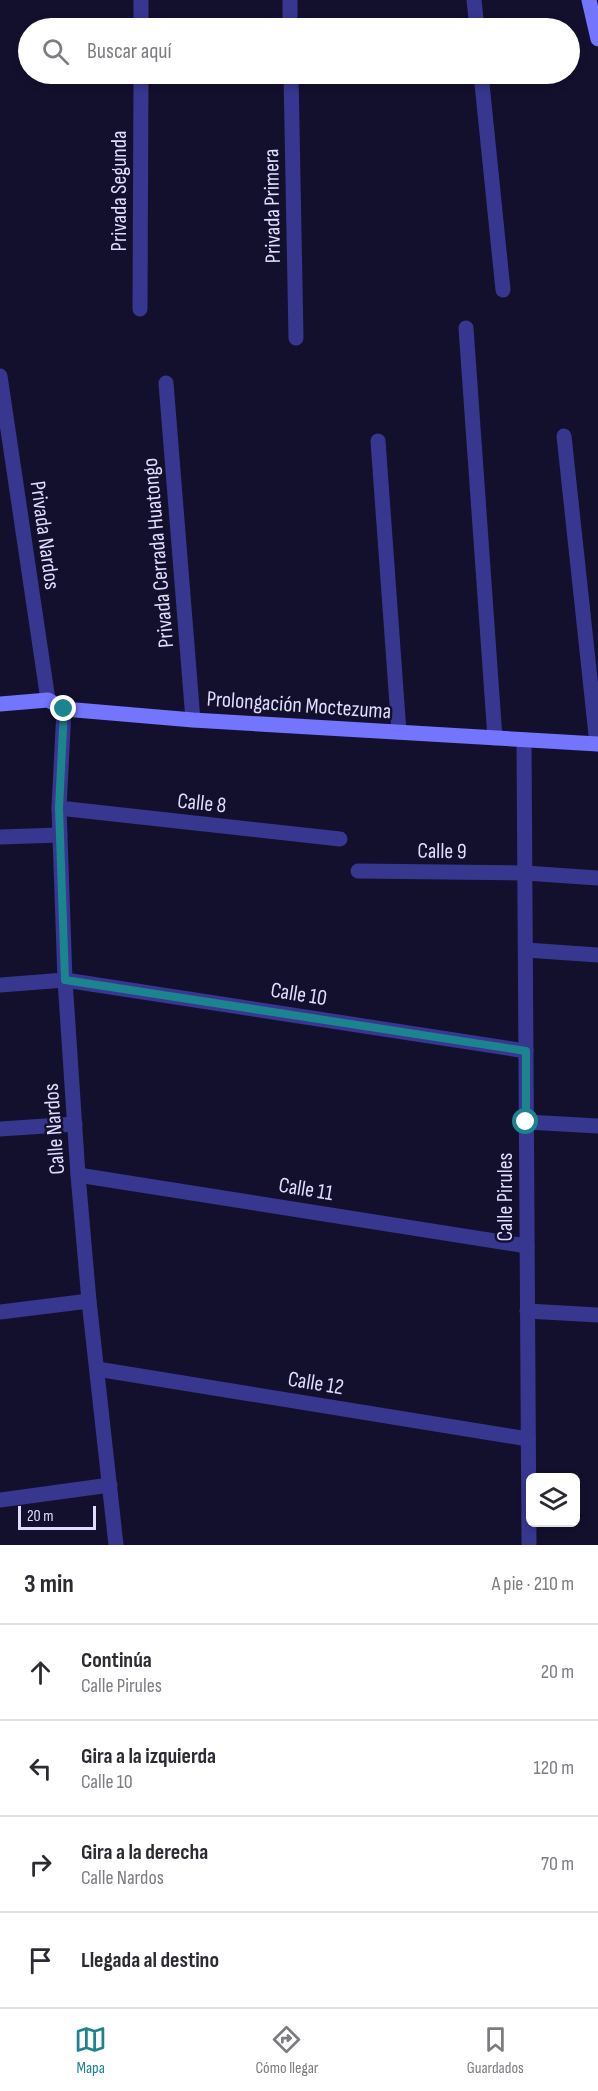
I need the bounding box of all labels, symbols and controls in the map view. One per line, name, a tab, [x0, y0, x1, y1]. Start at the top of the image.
search box	[18, 18, 580, 84]
icon: search	[39, 35, 72, 68]
text: Buscar aquí	[87, 38, 172, 65]
street label: Privada Segunda	[106, 131, 133, 251]
street label: Privada Primera	[258, 148, 287, 263]
street label: Privada Cerrada Huatongo	[137, 457, 180, 649]
street label: Privada Nardos	[24, 479, 66, 591]
street label: Prolongación Moctezuma	[206, 686, 392, 725]
route end	[50, 695, 76, 721]
street label: Calle 8	[176, 788, 228, 819]
street label: Calle 9	[417, 838, 467, 865]
street label: Calle 10	[269, 977, 329, 1012]
street label: Calle Nardos	[38, 1082, 71, 1175]
route start	[512, 1108, 538, 1134]
street label: Calle Pirules	[492, 1152, 519, 1242]
street label: Calle 11	[277, 1172, 335, 1207]
street label: Calle 12	[286, 1366, 346, 1401]
map controls	[526, 1473, 580, 1527]
button: layers	[526, 1473, 580, 1527]
scale bar	[18, 1503, 96, 1530]
text: 20 m	[27, 1507, 54, 1526]
text: 3 min	[24, 1569, 74, 1600]
text: A pie · 210 m	[492, 1572, 574, 1596]
text: Continúa	[81, 1647, 152, 1674]
icon: ahead	[24, 1656, 57, 1689]
text: 20 m	[541, 1660, 574, 1684]
text: Calle Pirules	[81, 1674, 162, 1698]
text: Gira a la izquierda	[81, 1743, 216, 1770]
icon: left	[24, 1752, 57, 1785]
text: 120 m	[534, 1756, 574, 1780]
text: Calle 10	[81, 1770, 133, 1794]
text: Gira a la derecha	[81, 1839, 208, 1866]
icon: right	[24, 1848, 57, 1881]
text: 70 m	[541, 1852, 574, 1876]
text: Calle Nardos	[81, 1866, 164, 1890]
icon: arrive	[24, 1944, 57, 1977]
text: Llegada al destino	[81, 1947, 219, 1974]
tab: Mapa	[74, 2023, 107, 2078]
tab: Cómo llegar	[255, 2023, 318, 2078]
tab: Guardados	[467, 2023, 524, 2078]

